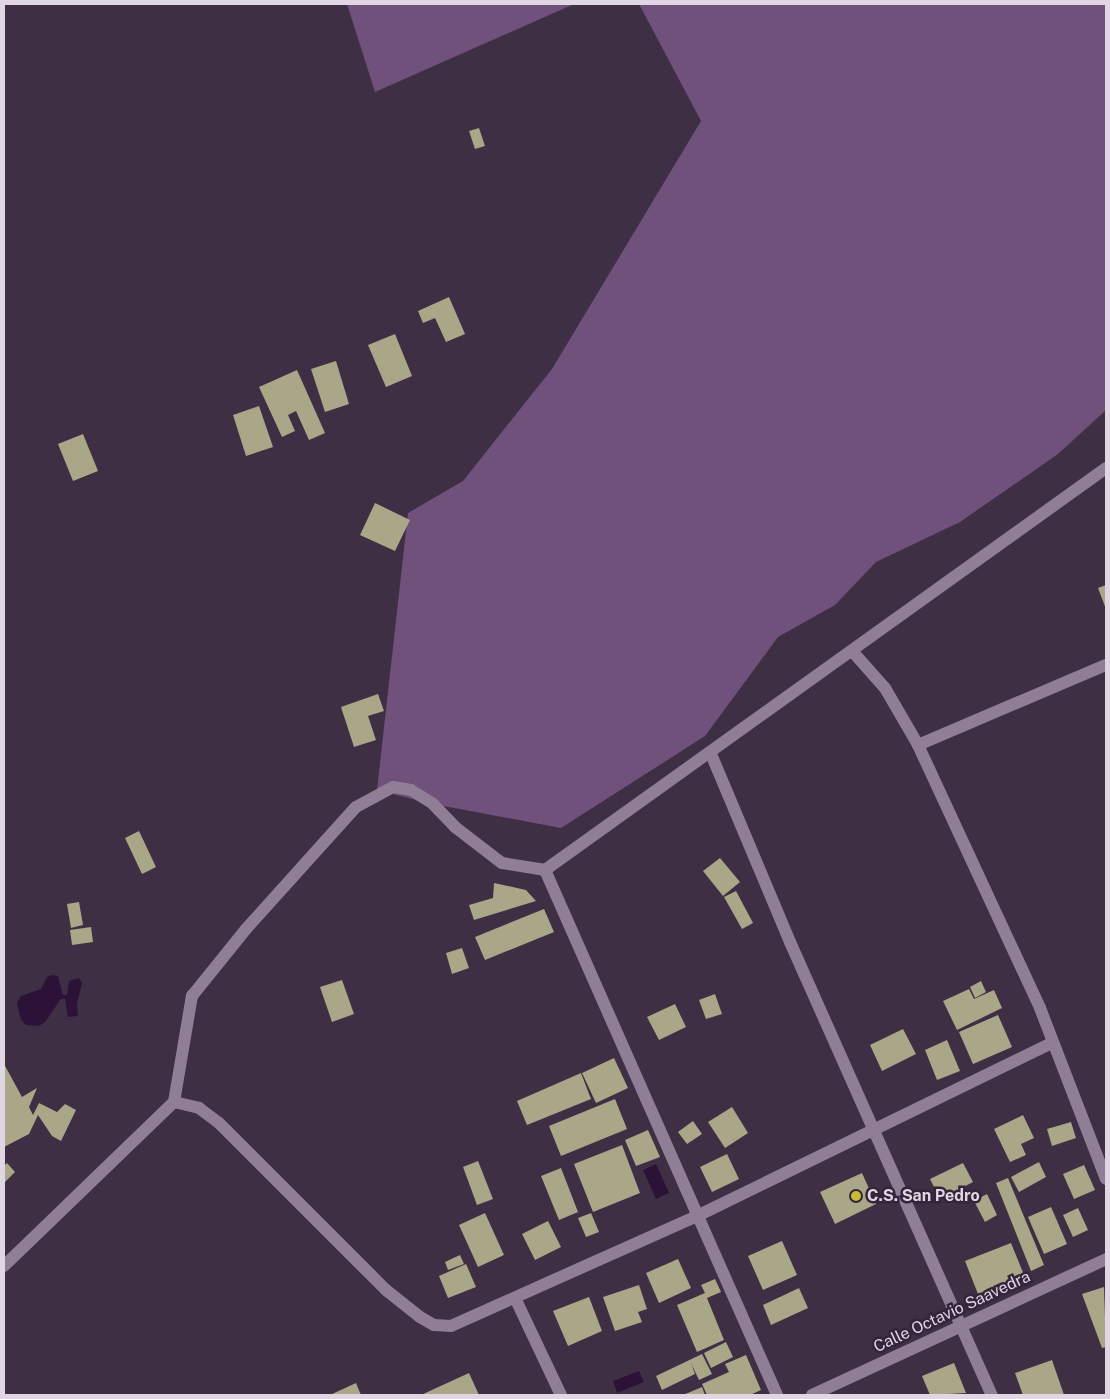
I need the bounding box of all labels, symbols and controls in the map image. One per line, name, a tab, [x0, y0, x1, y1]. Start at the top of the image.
place label: C.S. San Pedro	[867, 1186, 980, 1206]
marker: C.S. San Pedro	[849, 1189, 863, 1203]
street label: Calle Octavio Saavedra	[870, 1267, 1034, 1357]

